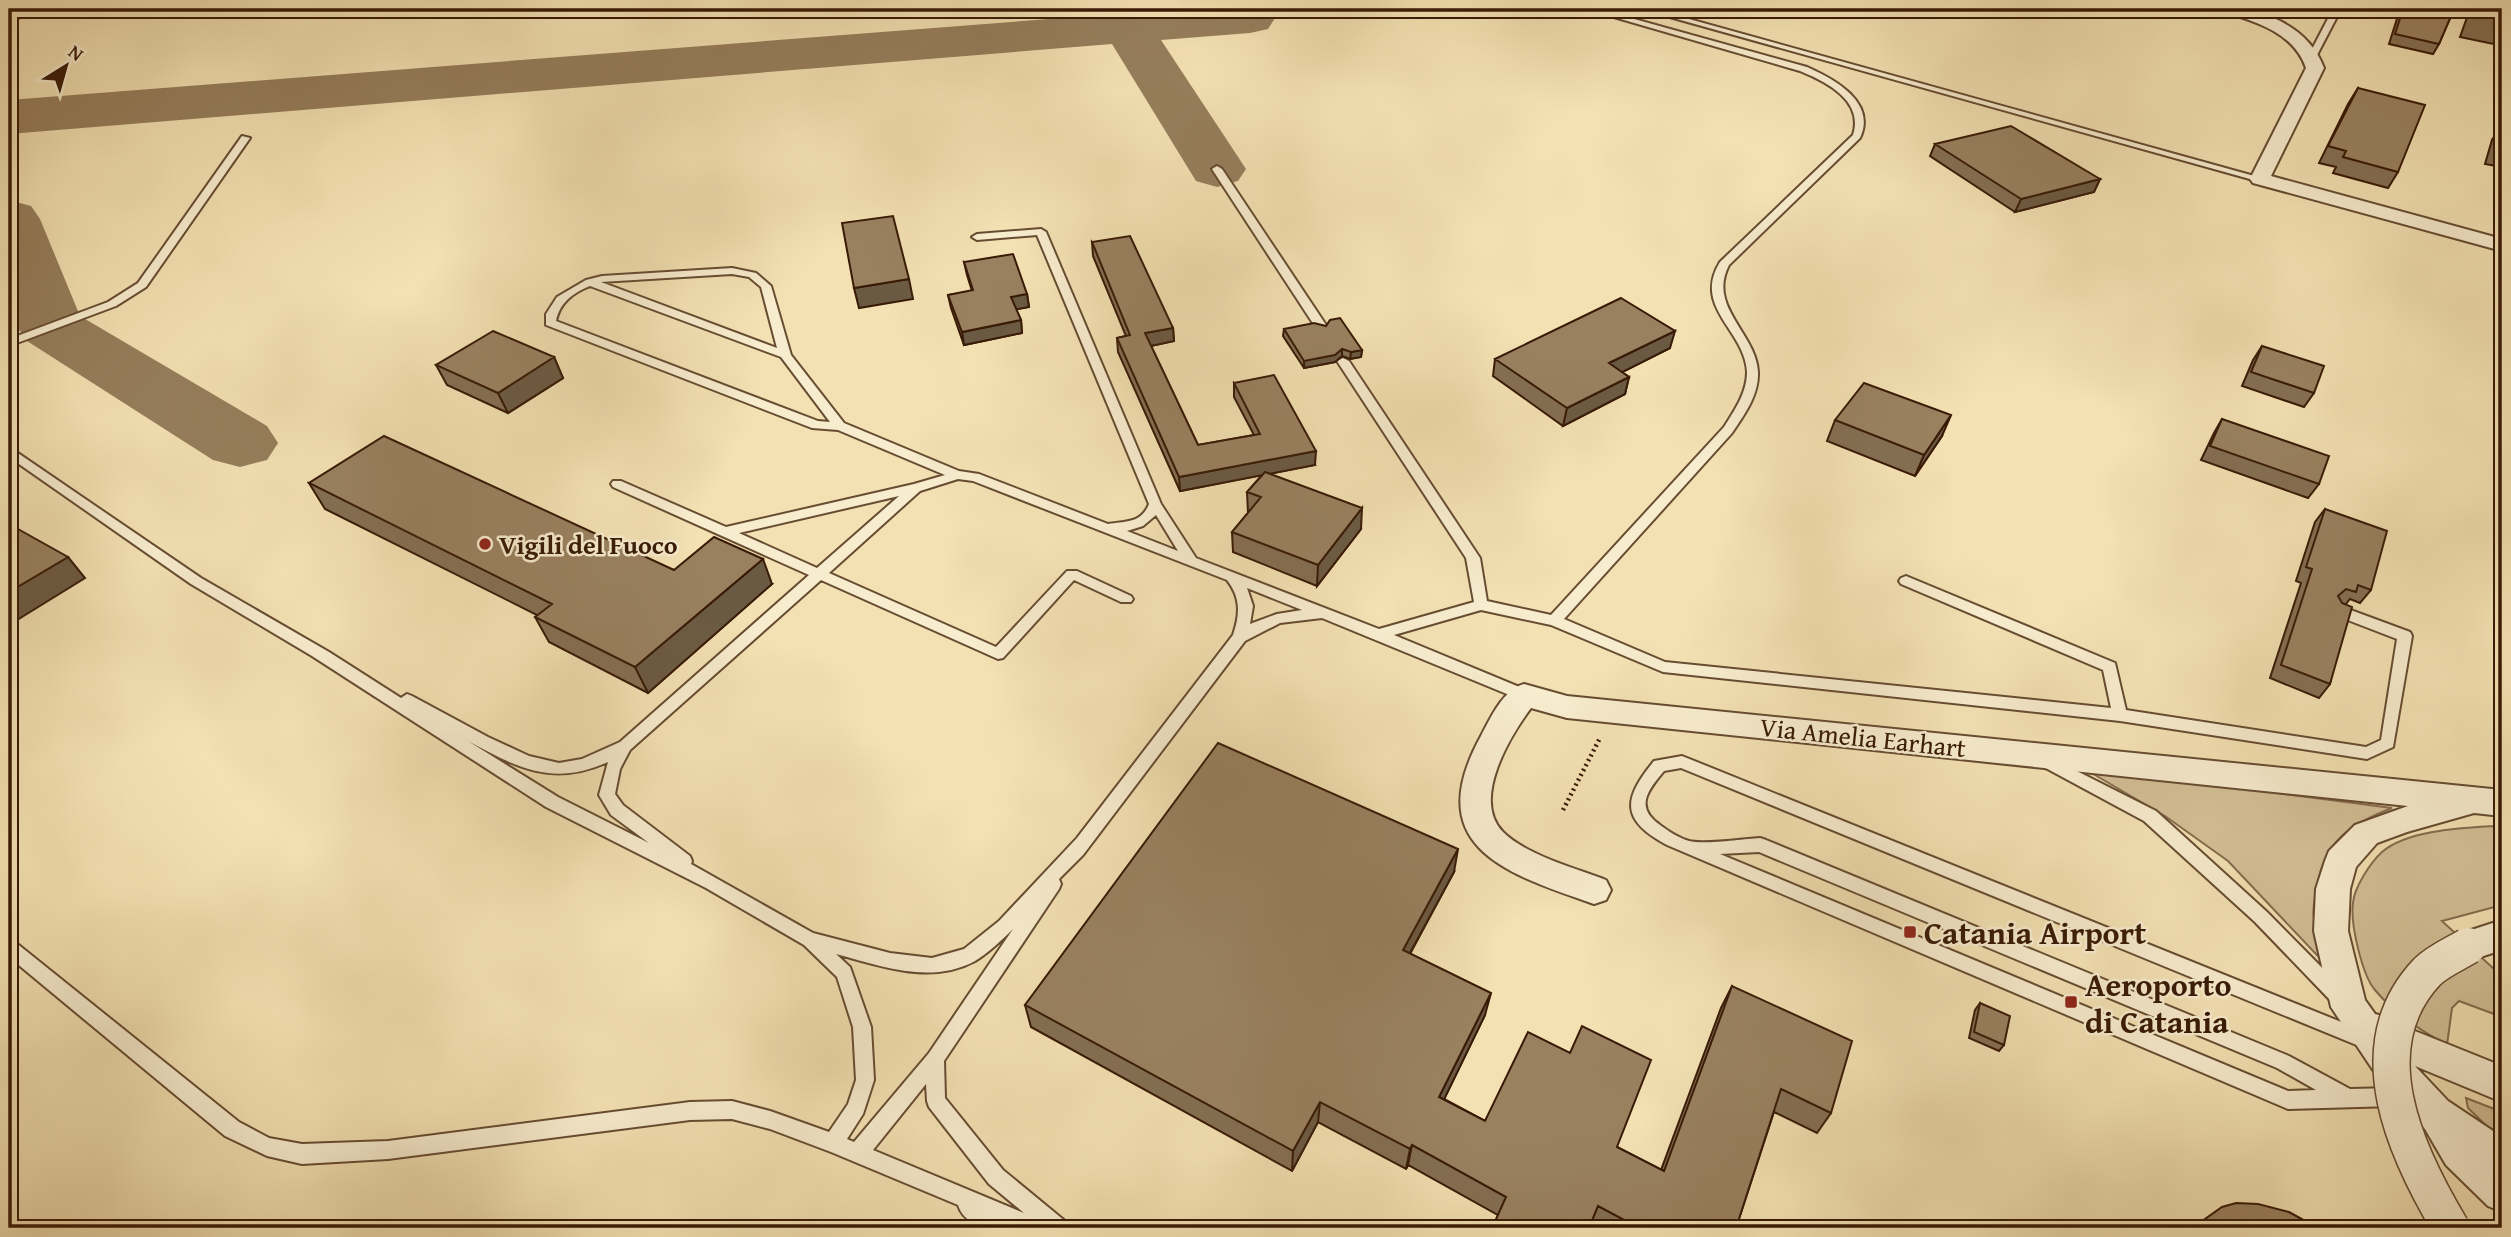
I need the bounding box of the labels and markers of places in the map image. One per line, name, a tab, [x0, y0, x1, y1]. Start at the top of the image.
place label: Vigili del Fuoco	[499, 525, 678, 564]
marker: Vigili del Fuoco	[477, 536, 493, 552]
place label: Catania Airport	[1924, 909, 2146, 956]
marker: Catania Airport	[1902, 924, 1918, 940]
place label: Aeroporto di Catania	[2085, 961, 2232, 1045]
marker: Aeroporto di Catania	[2063, 994, 2079, 1010]

